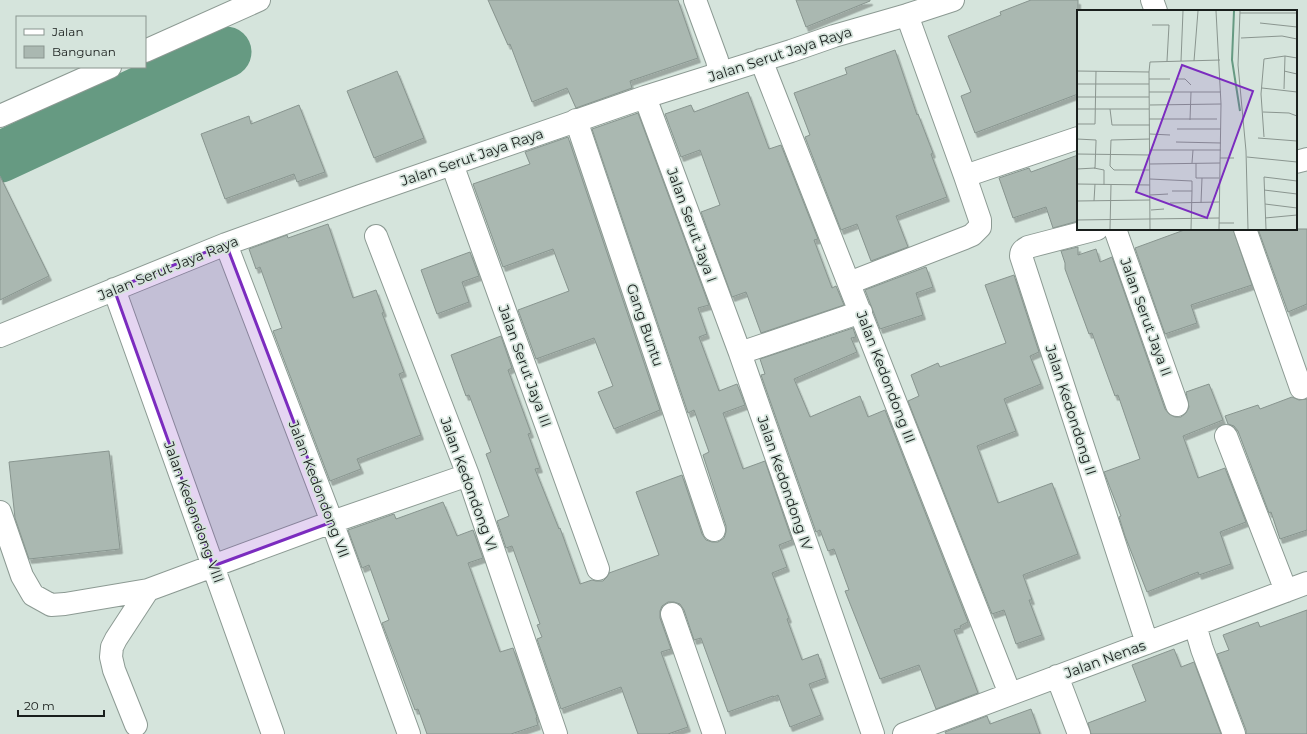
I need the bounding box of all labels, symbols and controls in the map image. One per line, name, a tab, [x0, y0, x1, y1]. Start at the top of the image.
inset map	[1077, 10, 1297, 230]
legend	[16, 16, 146, 68]
street label: Jalan Serut Jaya Raya	[705, 22, 854, 86]
text: Jalan	[51, 24, 84, 39]
text: Bangunan	[52, 44, 116, 59]
street label: Jalan Serut Jaya Raya	[397, 124, 546, 190]
street label: Jalan Serut Jaya I	[663, 164, 721, 285]
street label: Jalan Serut Jaya Raya	[94, 232, 241, 305]
street label: Jalan Serut Jaya II	[1116, 254, 1176, 379]
street label: Gang Buntu	[622, 281, 668, 369]
street label: Jalan Serut Jaya III	[494, 301, 555, 430]
street label: Jalan Kedondong III	[852, 308, 919, 446]
street label: Jalan Kedondong II	[1041, 342, 1101, 477]
street label: Jalan Kedondong IV	[753, 412, 817, 553]
street label: Jalan Kedondong VI	[436, 414, 502, 553]
street label: Jalan Kedondong VII	[284, 417, 353, 560]
street label: Jalan Kedondong VIII	[160, 438, 228, 585]
street label: Jalan Nenas	[1061, 636, 1148, 682]
scale bar	[18, 692, 104, 718]
text: 20 m	[24, 698, 55, 713]

